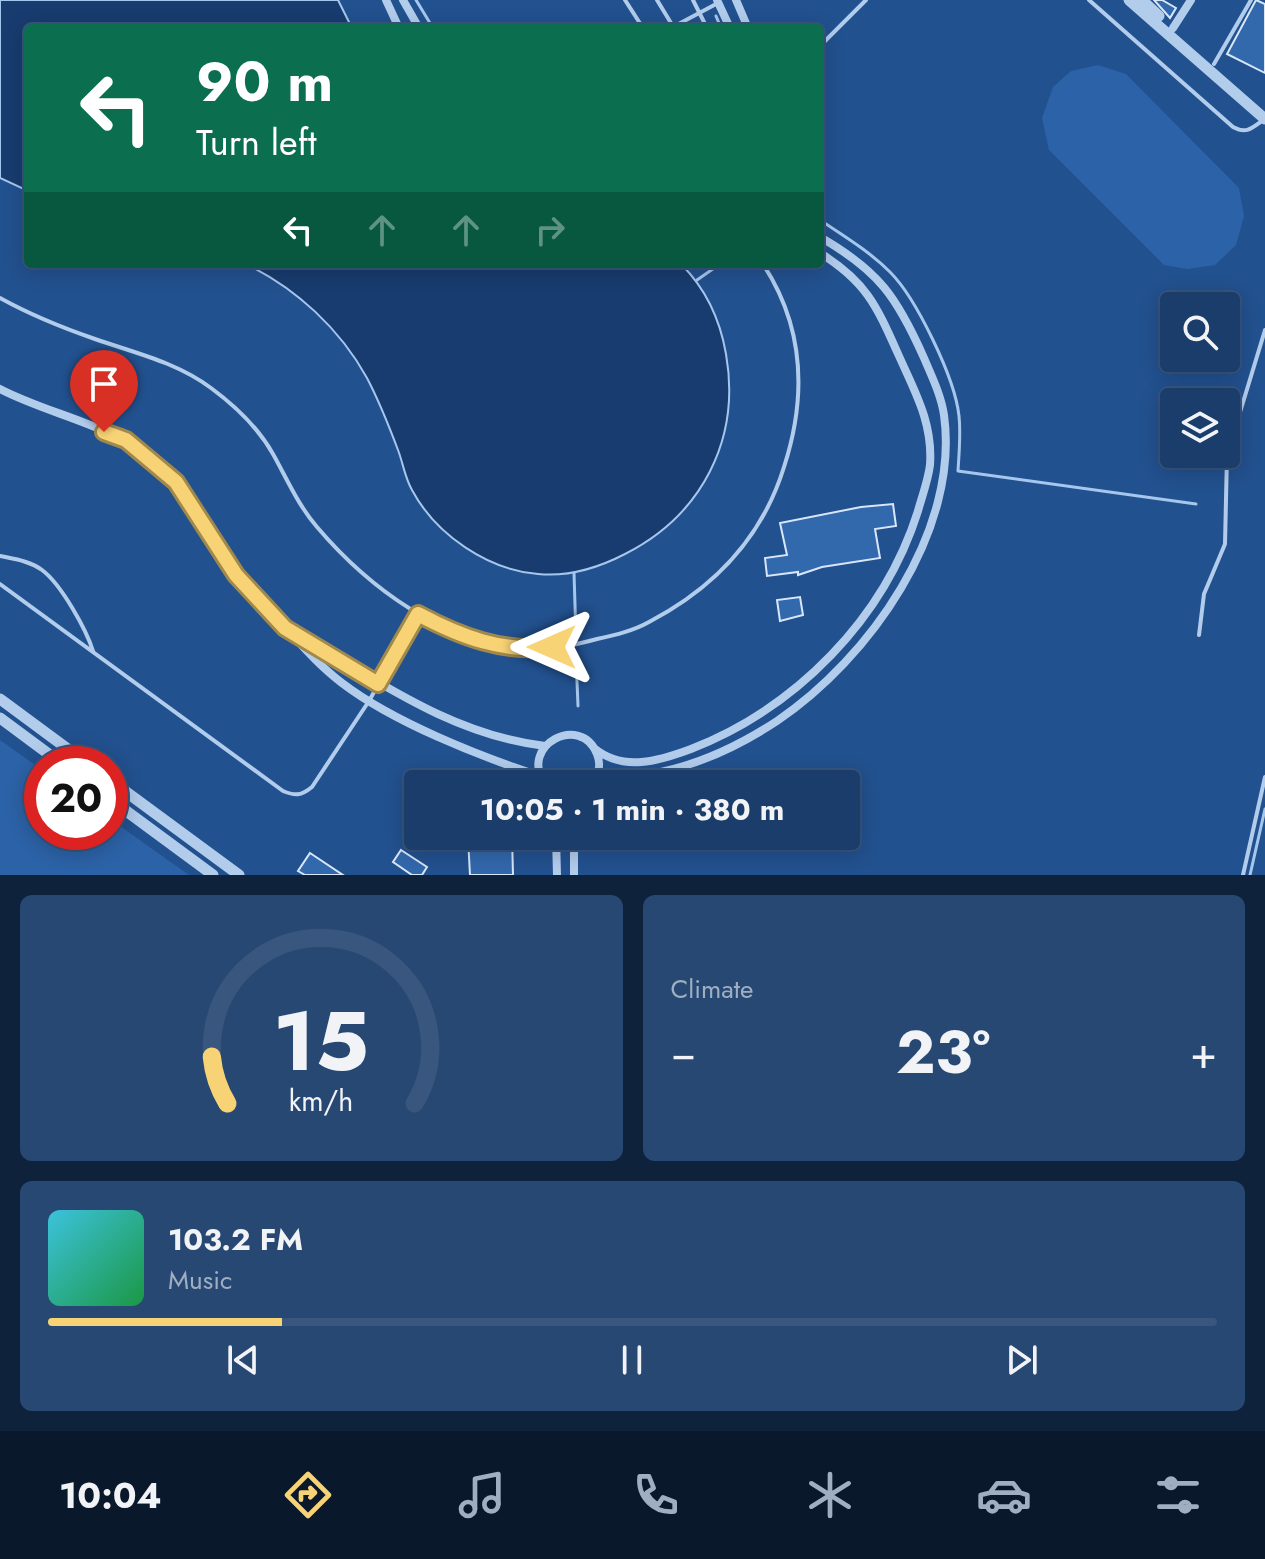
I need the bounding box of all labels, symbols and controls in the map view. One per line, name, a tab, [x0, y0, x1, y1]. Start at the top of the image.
text: 90 m	[196, 41, 333, 122]
icon: left	[64, 56, 168, 160]
text: Turn left	[196, 116, 317, 168]
icon: left	[276, 208, 320, 252]
icon: ahead	[360, 208, 404, 252]
icon: ahead	[444, 208, 488, 252]
icon: right	[528, 208, 572, 252]
map controls	[1160, 292, 1240, 468]
button: search	[1160, 292, 1240, 372]
pin	[70, 350, 138, 432]
icon: arrive	[82, 362, 126, 406]
button: layers	[1160, 388, 1240, 468]
position arrow	[510, 605, 594, 689]
speed limit sign: 20	[24, 746, 128, 850]
text: 10:05 · 1 min · 380 m	[480, 788, 784, 831]
text: Climate	[671, 970, 753, 1008]
text: 15	[273, 981, 369, 1101]
text: 23°	[896, 1009, 990, 1096]
text: −	[671, 1021, 696, 1085]
text: +	[1190, 1021, 1217, 1085]
text: km/h	[289, 1080, 354, 1122]
text: 103.2 FM	[168, 1218, 303, 1261]
text: Music	[168, 1261, 232, 1299]
icon: previous	[221, 1338, 265, 1382]
icon: pause	[610, 1338, 654, 1382]
icon: next	[1000, 1338, 1044, 1382]
icon: directions	[280, 1467, 336, 1523]
icon: music	[454, 1467, 510, 1523]
icon: phone	[628, 1467, 684, 1523]
icon: climate	[802, 1467, 858, 1523]
icon: car	[976, 1467, 1032, 1523]
icon: filters	[1150, 1467, 1206, 1523]
text: 10:04	[59, 1469, 162, 1521]

